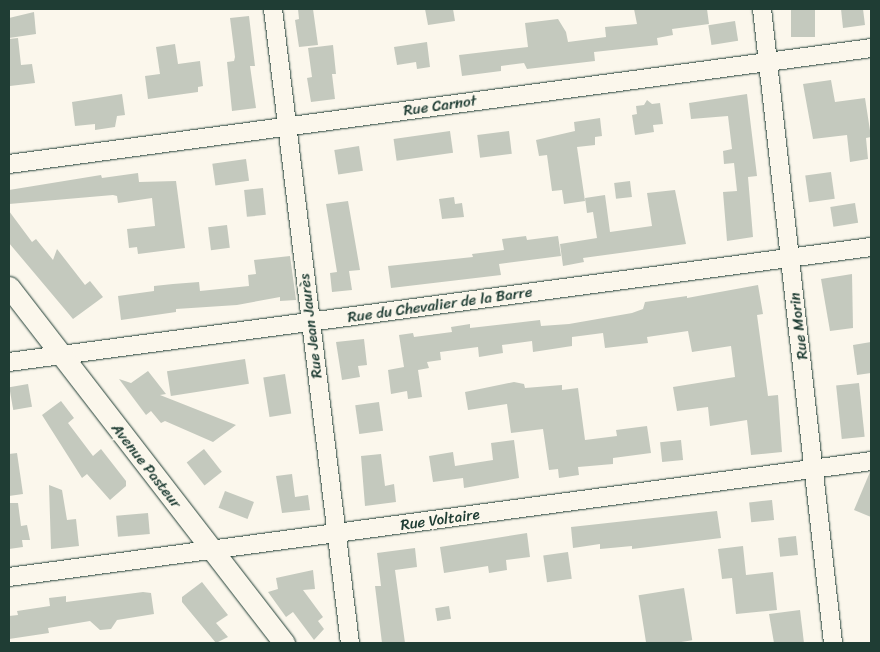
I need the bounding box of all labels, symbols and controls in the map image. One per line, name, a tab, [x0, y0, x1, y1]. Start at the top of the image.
street label: Rue Carnot	[402, 92, 478, 120]
street label: Rue Jean Jaurès	[296, 272, 326, 380]
street label: Rue du Chevalier de la Barre	[346, 283, 534, 327]
street label: Rue Morin	[786, 292, 812, 360]
street label: Avenue Pasteur	[107, 420, 185, 512]
street label: Rue Voltaire	[399, 505, 481, 535]

